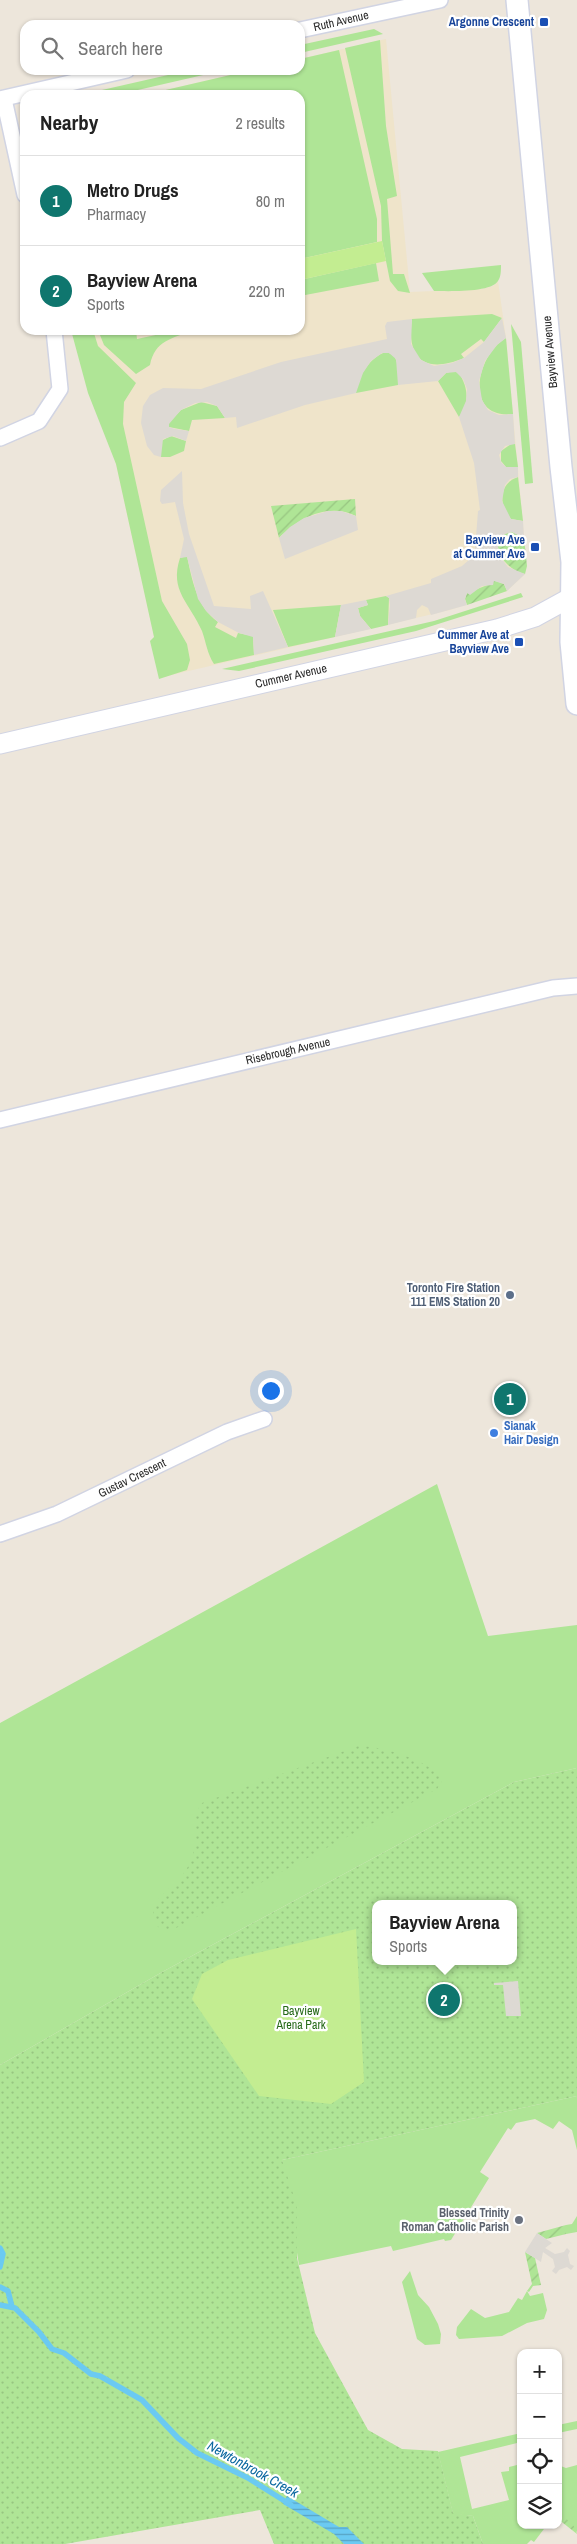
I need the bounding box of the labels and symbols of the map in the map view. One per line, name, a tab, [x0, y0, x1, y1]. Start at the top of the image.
street label: Ruth Avenue	[312, 7, 370, 35]
place label: Argonne Crescent	[449, 14, 535, 30]
marker: Argonne Crescent	[538, 16, 550, 28]
street label: Bayview Avenue	[539, 315, 561, 389]
place label: Bayview Ave at Cummer Ave	[454, 532, 526, 562]
marker: Bayview Ave at Cummer Ave	[529, 541, 541, 553]
place label: Cummer Ave at Bayview Ave	[438, 627, 510, 657]
marker: Cummer Ave at Bayview Ave	[513, 636, 525, 648]
street label: Cummer Avenue	[254, 660, 328, 692]
street label: Risebrough Avenue	[244, 1034, 332, 1068]
place label: Toronto Fire Station 111 EMS Station 20	[407, 1280, 501, 1310]
marker: Toronto Fire Station 111 EMS Station 20	[504, 1289, 516, 1301]
your location	[258, 1378, 284, 1404]
pin: 1	[494, 1380, 526, 1418]
place label: Sianak Hair Design	[504, 1418, 559, 1448]
marker: Sianak Hair Design	[488, 1427, 500, 1439]
street label: Gustav Crescent	[96, 1455, 169, 1501]
pin: 2	[428, 1981, 460, 2019]
park label: Bayview Arena Park	[275, 2003, 326, 2033]
place label: Blessed Trinity Roman Catholic Parish	[401, 2205, 510, 2235]
marker: Blessed Trinity Roman Catholic Parish	[513, 2214, 525, 2226]
water label: Newtonbrook Creek	[204, 2437, 303, 2502]

